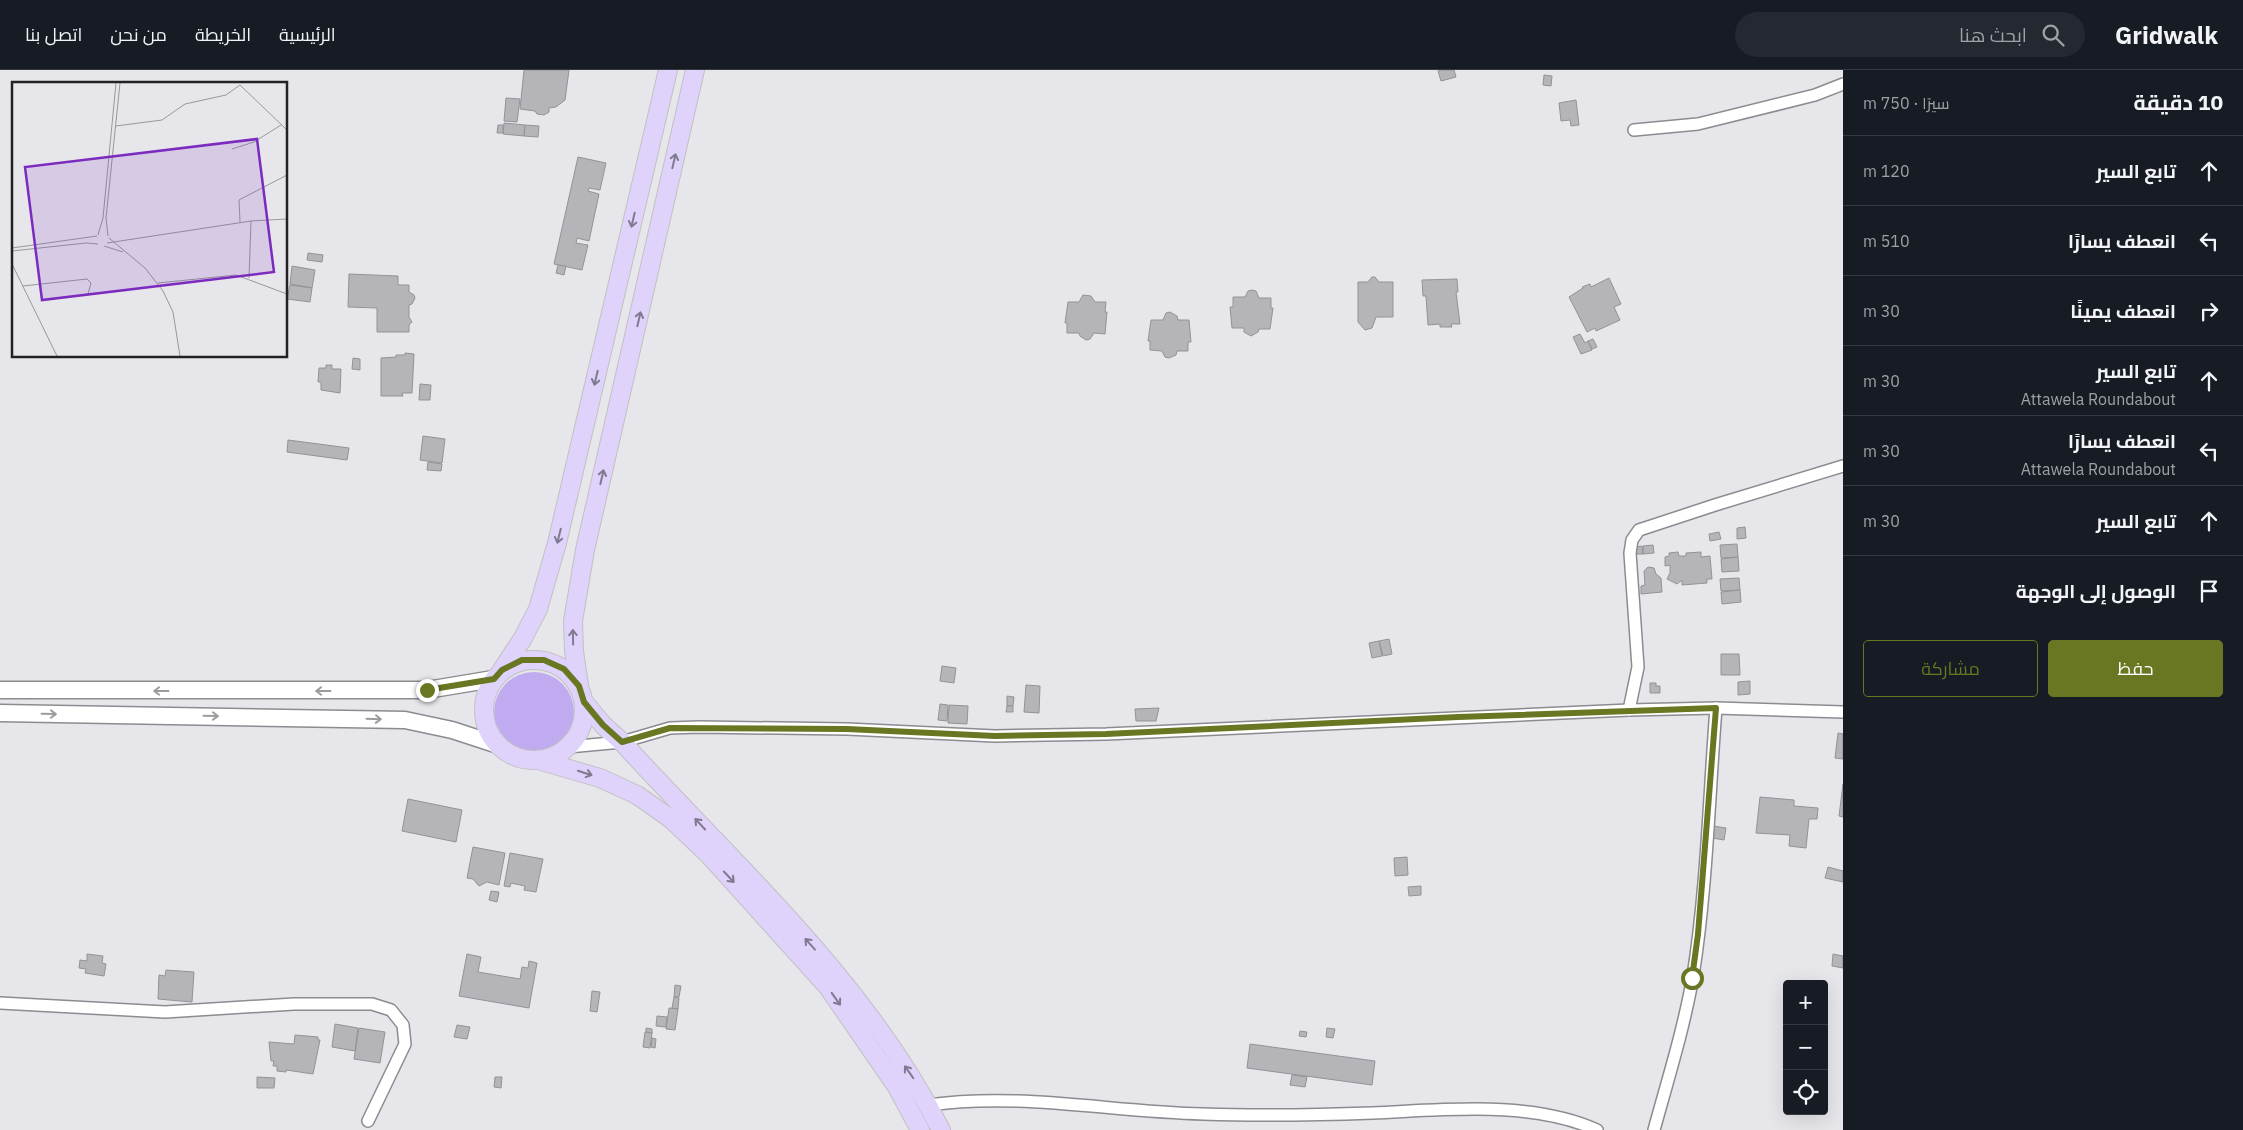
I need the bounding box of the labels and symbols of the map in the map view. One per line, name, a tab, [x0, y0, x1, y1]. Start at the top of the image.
inset map	[12, 82, 288, 358]
one-way arrow	[670, 153, 679, 169]
one-way arrow	[628, 211, 637, 227]
one-way arrow	[634, 312, 644, 328]
one-way arrow	[591, 369, 600, 385]
one-way arrow	[598, 470, 607, 486]
one-way arrow	[553, 528, 563, 544]
one-way arrow	[569, 629, 578, 645]
route end	[416, 679, 439, 702]
one-way arrow	[153, 686, 169, 696]
one-way arrow	[315, 686, 332, 696]
one-way arrow	[40, 709, 56, 719]
one-way arrow	[202, 711, 219, 721]
one-way arrow	[365, 714, 381, 723]
one-way arrow	[577, 769, 592, 778]
one-way arrow	[694, 818, 706, 831]
one-way arrow	[723, 871, 735, 884]
one-way arrow	[804, 937, 815, 950]
route start	[1681, 967, 1704, 990]
one-way arrow	[831, 992, 841, 1006]
one-way arrow	[904, 1066, 914, 1080]

